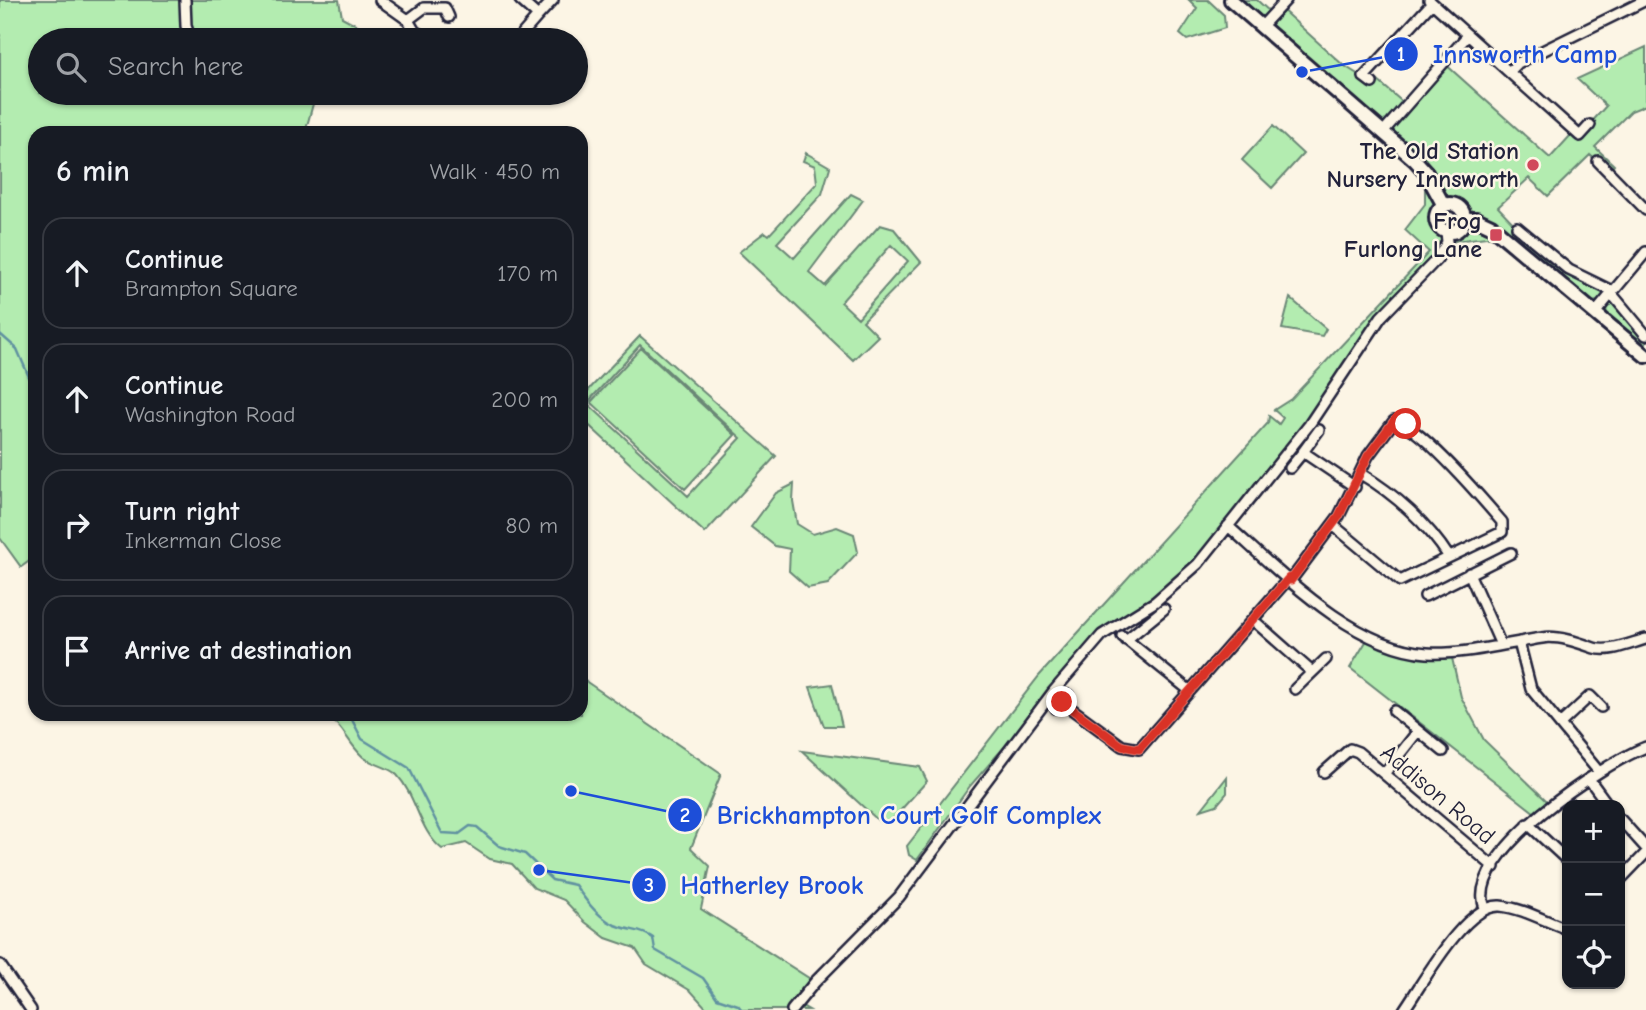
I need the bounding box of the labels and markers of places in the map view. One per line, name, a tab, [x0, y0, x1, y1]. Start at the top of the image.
callout: Innsworth Camp	[1384, 30, 1631, 77]
place label: The Old Station Nursery Innsworth	[1327, 137, 1519, 193]
marker: The Old Station Nursery Innsworth	[1525, 157, 1541, 173]
place label: Frog Furlong Lane	[1344, 207, 1482, 263]
marker: Frog Furlong Lane	[1488, 227, 1504, 243]
callout: Brickhampton Court Golf Complex	[667, 792, 1115, 839]
callout: Hatherley Brook	[631, 861, 877, 908]

